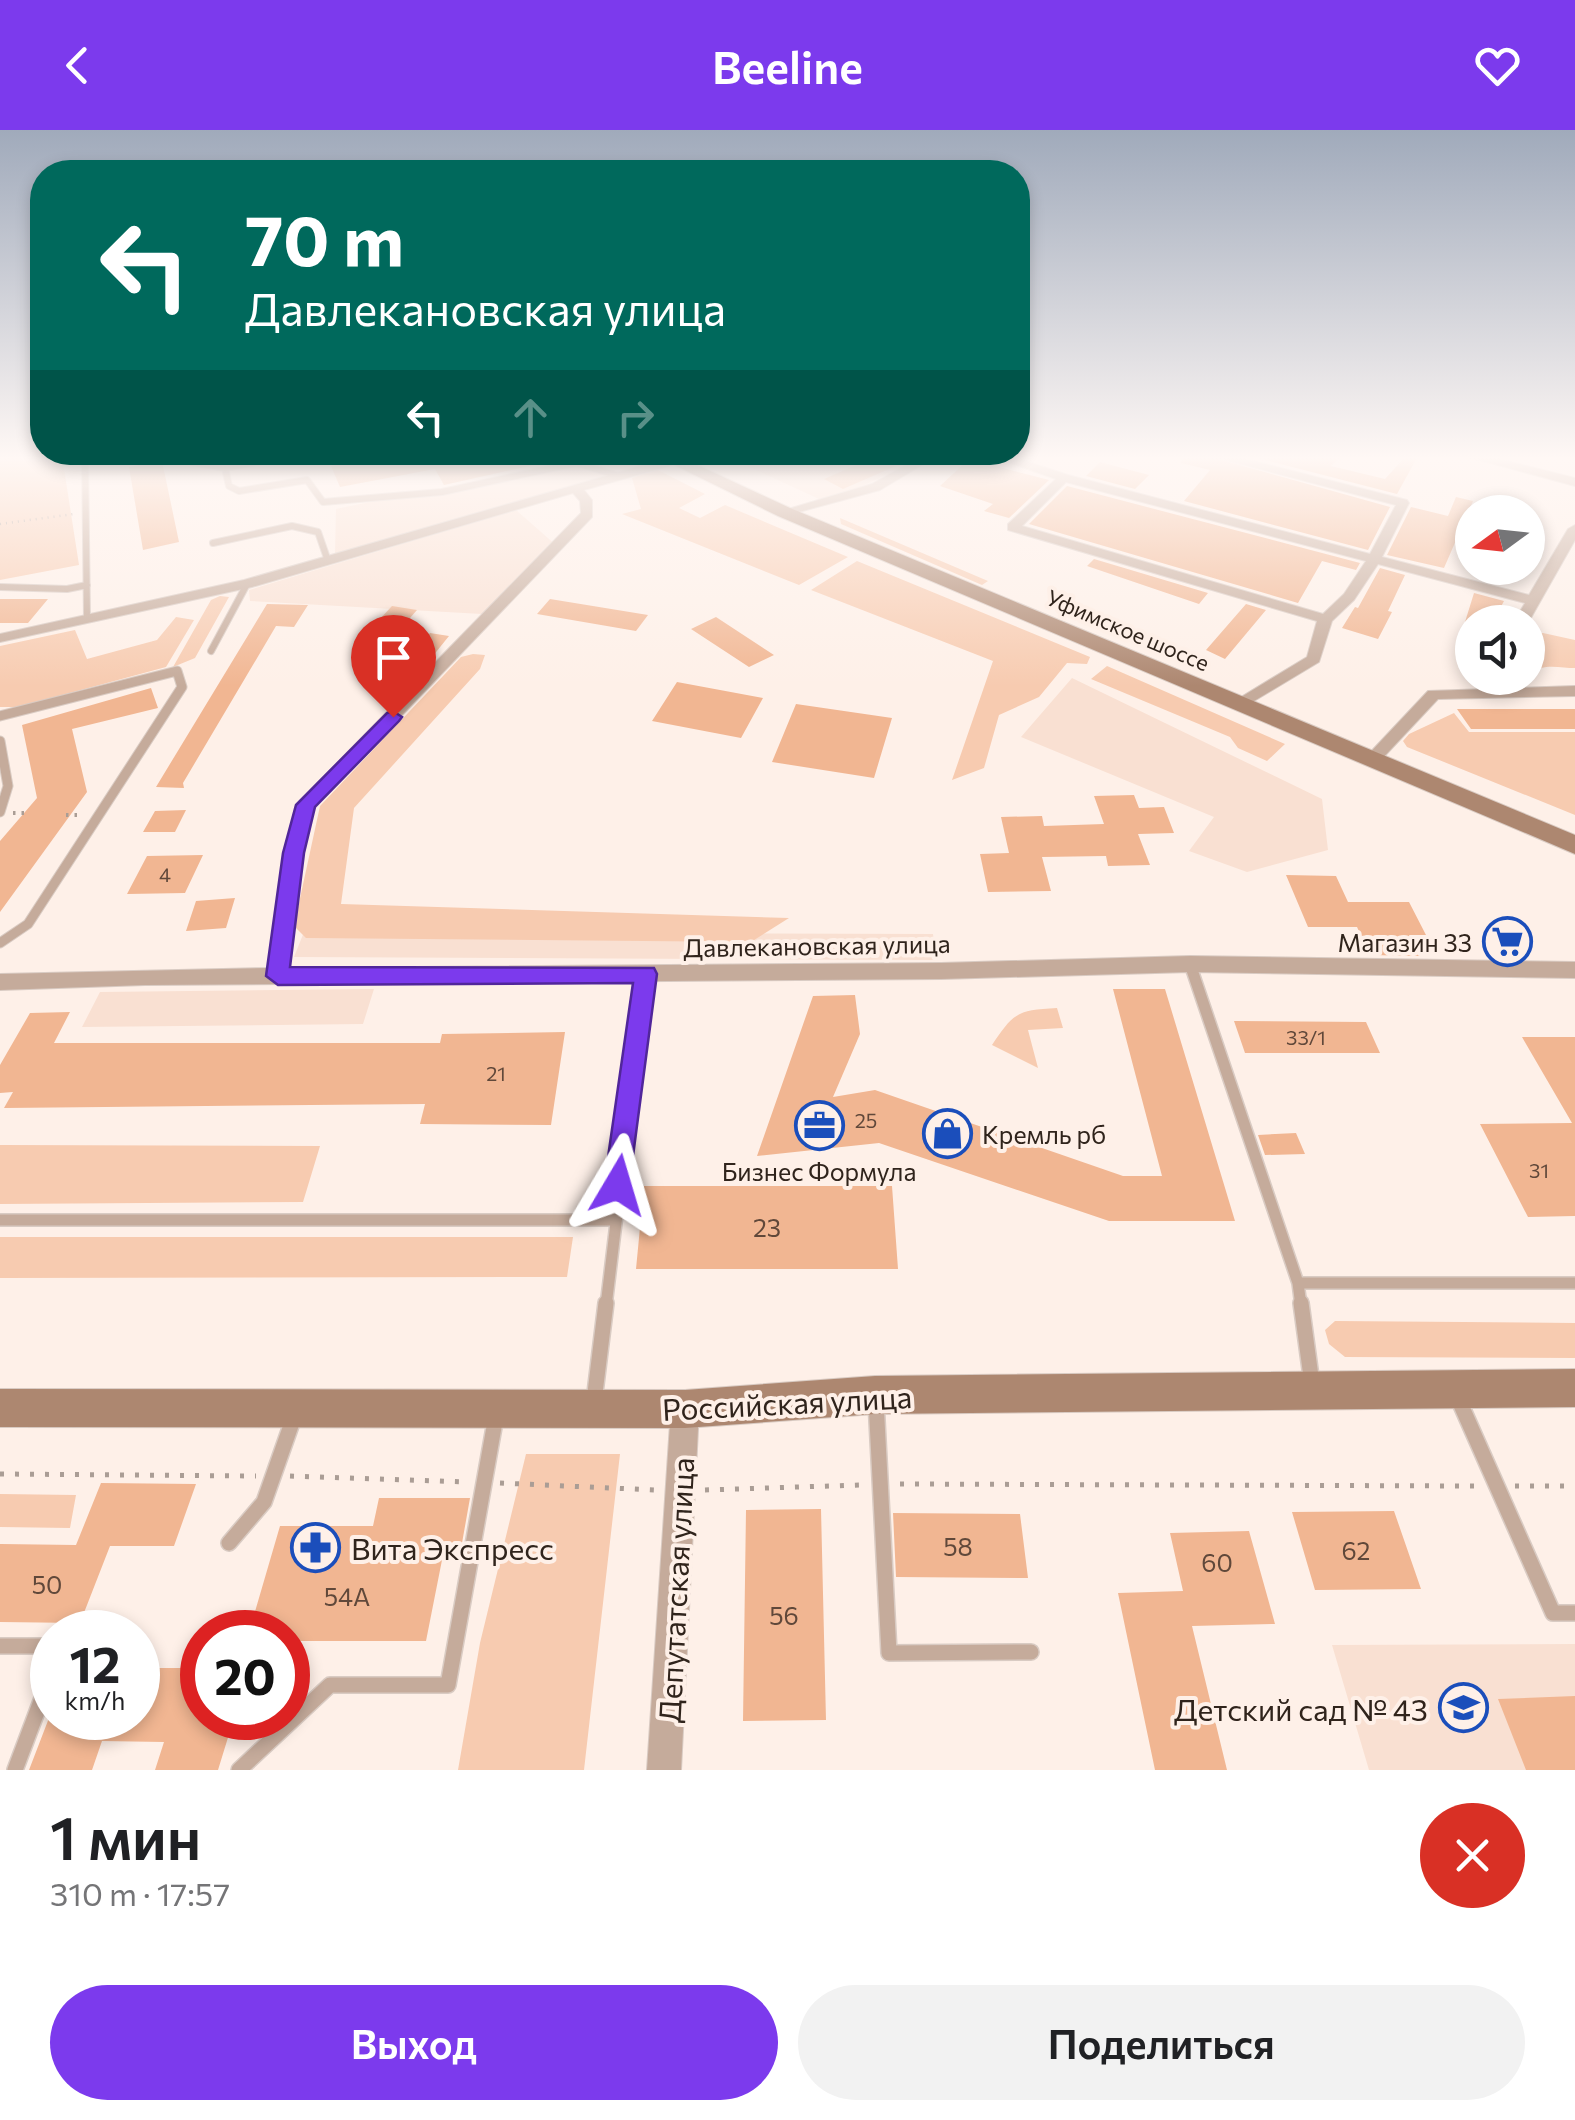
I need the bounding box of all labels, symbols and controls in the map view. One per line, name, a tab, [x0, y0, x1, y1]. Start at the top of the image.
icon: back	[50, 38, 105, 93]
text: Beeline	[712, 38, 863, 93]
icon: heart	[1470, 38, 1525, 93]
text: 70 m	[245, 195, 404, 280]
icon: left	[80, 200, 210, 330]
text: Давлекановская улица	[245, 280, 726, 335]
icon: left	[398, 390, 453, 445]
icon: ahead	[503, 390, 558, 445]
icon: right	[608, 390, 663, 445]
north arrow	[1455, 495, 1545, 585]
map controls	[1455, 495, 1545, 695]
street label: Уфимское шоссе	[1042, 584, 1214, 676]
button: sound	[1455, 605, 1545, 695]
pin	[351, 615, 436, 718]
icon: arrive	[366, 630, 421, 685]
house number: 4	[159, 862, 171, 886]
supermarket icon: Магазин 33	[1481, 916, 1533, 968]
place label: Магазин 33	[1338, 927, 1472, 957]
street label: Давлекановская улица	[683, 928, 951, 962]
house number: 33/1	[1286, 1025, 1326, 1049]
house number: 21	[486, 1061, 506, 1085]
office icon: Бизнес Формула	[793, 1099, 845, 1151]
house number: 25	[855, 1108, 877, 1132]
shop icon: Кремль рб	[921, 1108, 973, 1160]
place label: Кремль рб	[982, 1119, 1106, 1149]
position arrow	[566, 1133, 670, 1237]
place label: Бизнес Формула	[722, 1156, 916, 1186]
house number: 31	[1529, 1158, 1549, 1182]
house number: 23	[753, 1212, 781, 1242]
street label: Российская улица	[661, 1377, 913, 1427]
street label: Депутатская улица	[650, 1456, 700, 1724]
pharmacy icon: Вита Экспресс	[290, 1521, 342, 1573]
place label: Вита Экспресс	[351, 1529, 554, 1566]
house number: 58	[943, 1531, 973, 1561]
house number: 62	[1342, 1535, 1370, 1565]
house number: 60	[1201, 1547, 1233, 1577]
house number: 50	[32, 1569, 62, 1599]
house number: 54А	[324, 1581, 370, 1611]
house number: 56	[769, 1600, 799, 1630]
speed limit sign: 20	[180, 1610, 310, 1740]
text: 12	[69, 1632, 121, 1693]
school or university icon: Детский сад № 43	[1437, 1682, 1489, 1734]
text: km/h	[65, 1685, 125, 1715]
place label: Детский сад № 43	[1174, 1690, 1428, 1727]
text: 1 мин	[50, 1799, 201, 1872]
button: close	[1420, 1803, 1525, 1908]
text: 310 m · 17:57	[50, 1873, 230, 1913]
button: Выход	[50, 1985, 778, 2100]
button: Поделиться	[798, 1985, 1525, 2100]

